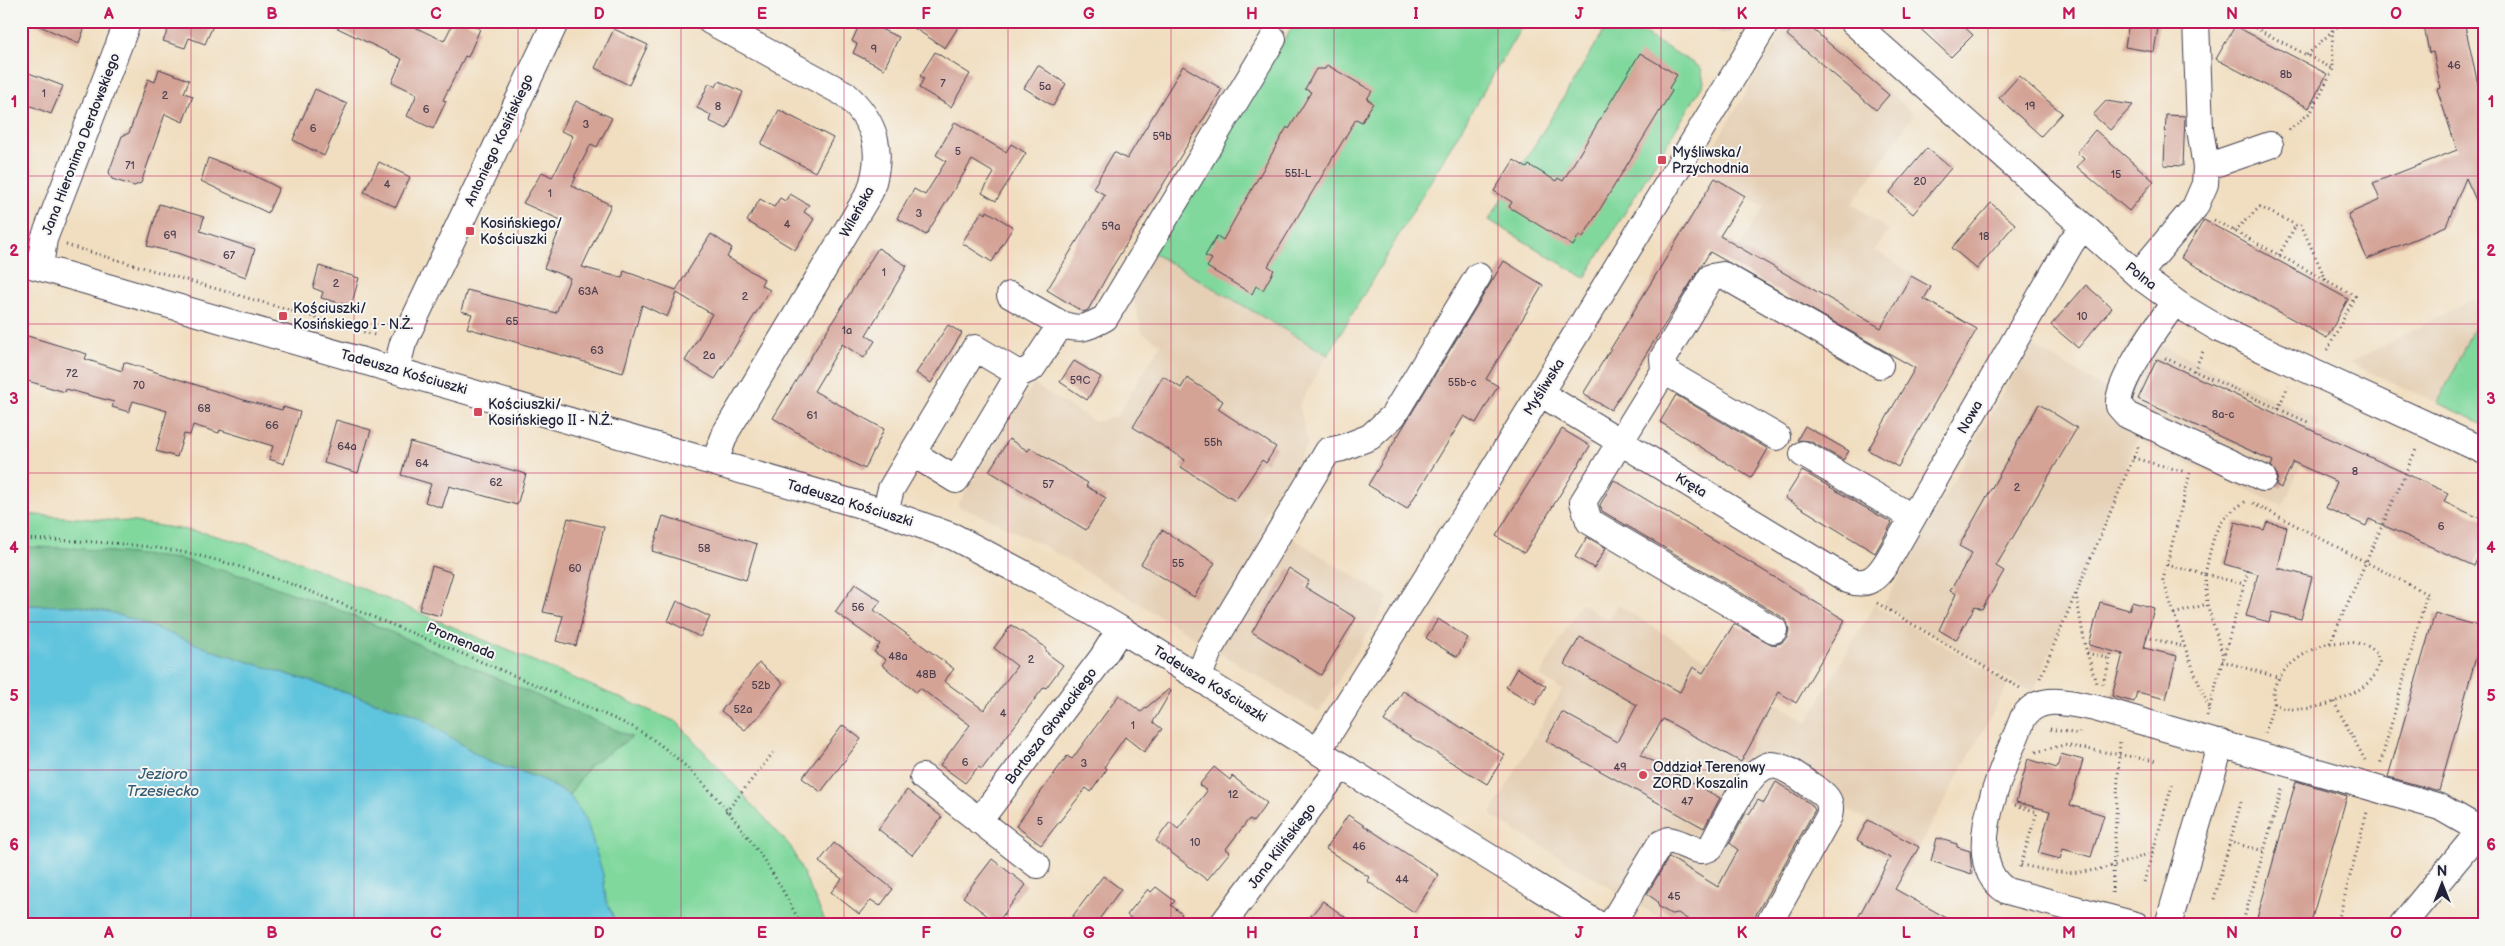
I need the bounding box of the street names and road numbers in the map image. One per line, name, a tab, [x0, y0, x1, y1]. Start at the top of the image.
street label: Jana Hieronima Derdowskiego	[38, 51, 124, 237]
street label: Antoniego Kosińskiego	[461, 71, 537, 209]
street label: Wileńska	[836, 183, 878, 241]
street label: Polna	[2122, 258, 2160, 294]
street label: Tadeusza Kościuszki	[339, 346, 469, 398]
street label: Myśliwska	[1520, 356, 1568, 418]
street label: Nowa	[1954, 397, 1986, 437]
street label: Kręta	[1672, 469, 1710, 501]
street label: Tadeusza Kościuszki	[785, 476, 915, 530]
street label: Promenada	[424, 619, 498, 663]
street label: Tadeusza Kościuszki	[1150, 642, 1270, 726]
street label: Bartosza Głowackiego	[1002, 664, 1100, 788]
street label: Jana Kilińskiego	[1244, 800, 1320, 892]

